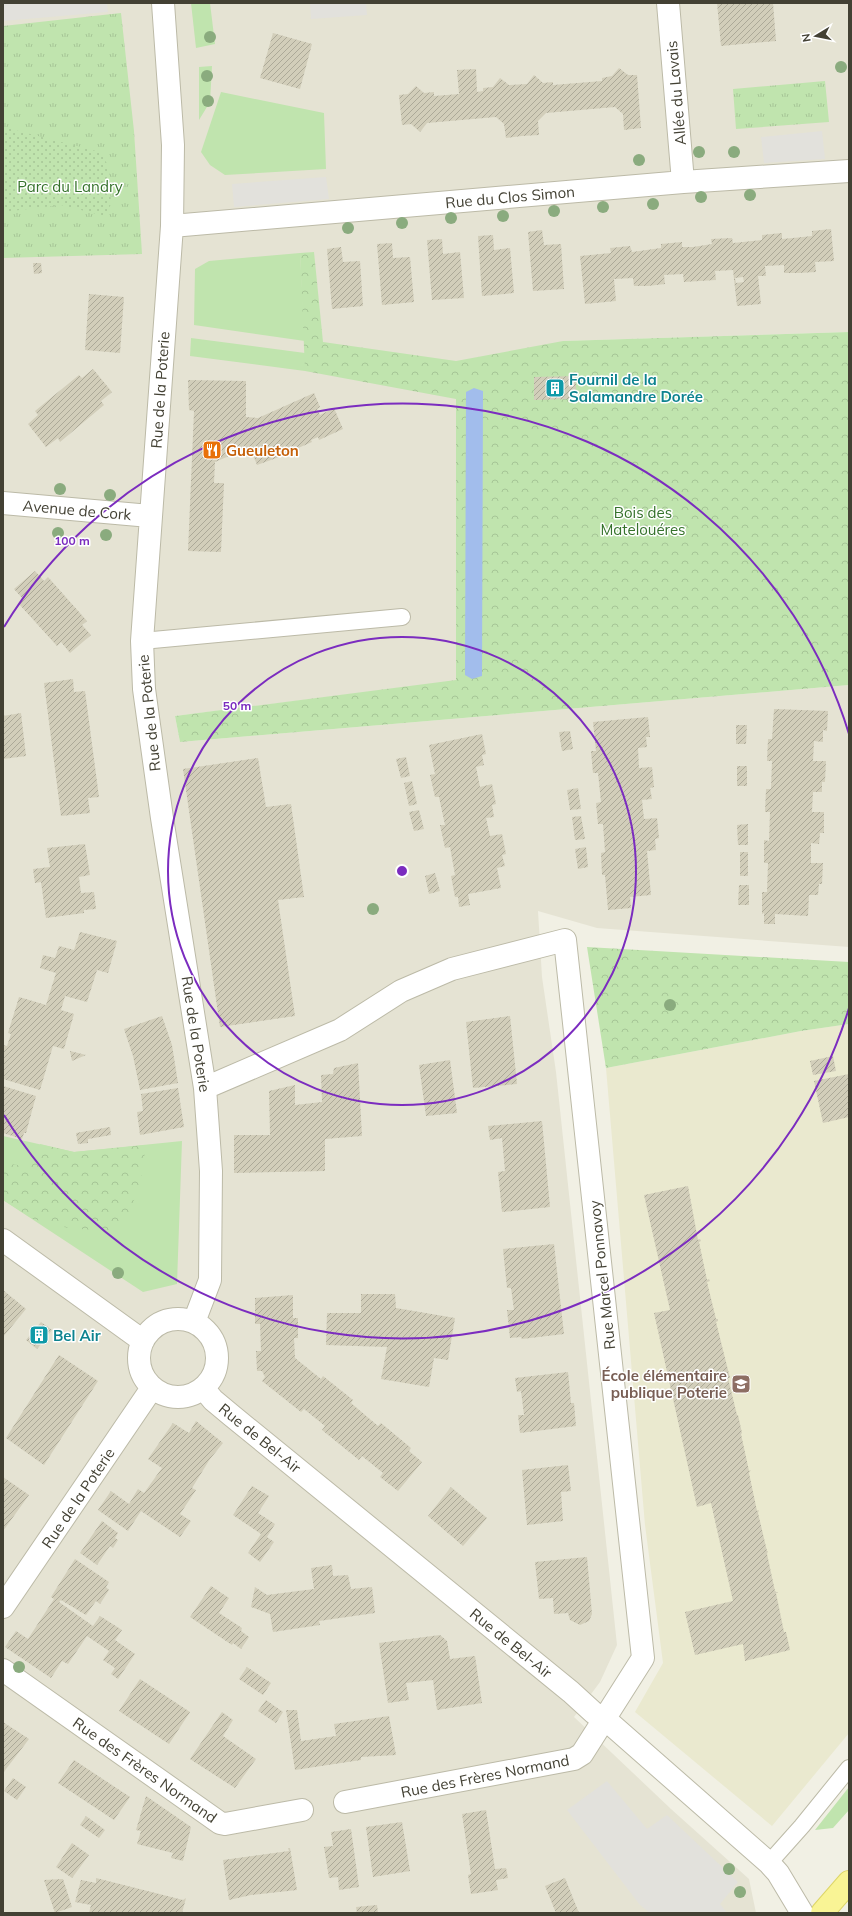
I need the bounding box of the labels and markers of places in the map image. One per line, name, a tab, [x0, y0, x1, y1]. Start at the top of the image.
place label: Fournil de la Salamandre Dorée	[569, 370, 703, 406]
building icon: Fournil de la Salamandre Dorée	[544, 377, 566, 399]
restaurant icon: Gueuleton	[201, 439, 223, 461]
place label: Gueuleton	[226, 441, 299, 460]
centre of rings	[395, 864, 409, 878]
building icon: Bel Air	[28, 1324, 50, 1346]
place label: Bel Air	[53, 1326, 101, 1345]
place label: École élémentaire publique Poterie	[602, 1366, 727, 1402]
school or university icon: École élémentaire publique Poterie	[730, 1373, 752, 1395]

